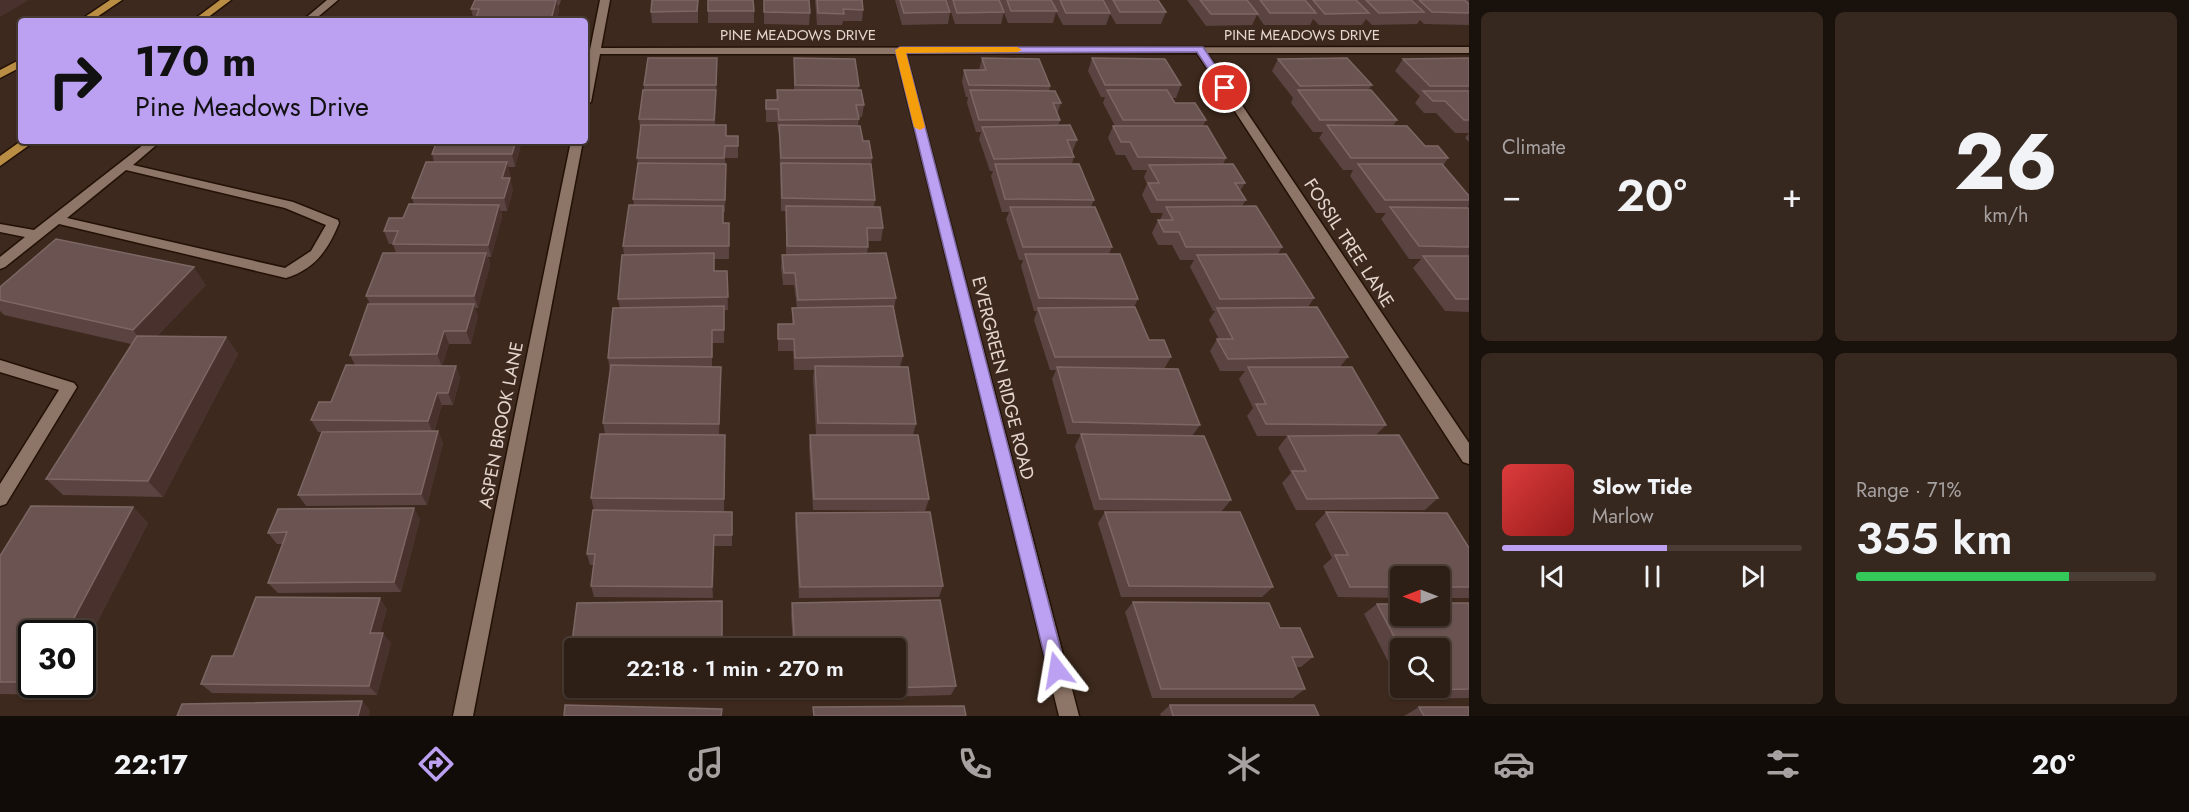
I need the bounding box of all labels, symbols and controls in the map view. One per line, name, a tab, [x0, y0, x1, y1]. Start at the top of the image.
street label: PINE MEADOWS DRIVE	[720, 24, 876, 46]
street label: PINE MEADOWS DRIVE	[1224, 24, 1380, 46]
text: 170 m	[135, 31, 257, 92]
icon: right	[36, 42, 114, 120]
pin	[1199, 62, 1250, 113]
icon: arrive	[1208, 71, 1241, 104]
text: Pine Meadows Drive	[135, 87, 369, 126]
text: 26	[1954, 106, 2058, 218]
text: Climate	[1502, 133, 1566, 162]
text: 20°	[1616, 163, 1687, 228]
text: −	[1502, 172, 1521, 219]
text: +	[1782, 172, 1802, 219]
street label: FOSSIL TREE LANE	[1298, 173, 1400, 313]
text: km/h	[1983, 201, 2029, 230]
street label: EVERGREEN RIDGE ROAD	[965, 274, 1041, 482]
street label: ASPEN BROOK LANE	[472, 339, 530, 511]
text: Slow Tide	[1592, 470, 1692, 502]
text: Range · 71%	[1856, 476, 1962, 505]
text: Marlow	[1592, 502, 1654, 531]
text: 355 km	[1856, 506, 2013, 571]
icon: previous	[1536, 560, 1569, 593]
icon: pause	[1636, 560, 1669, 593]
icon: next	[1736, 560, 1769, 593]
north arrow	[1390, 566, 1450, 626]
map controls	[1390, 566, 1450, 698]
speed limit sign: 30	[18, 620, 96, 698]
position arrow	[1025, 638, 1089, 702]
button: search	[1390, 638, 1450, 698]
text: 22:18 · 1 min · 270 m	[626, 652, 844, 684]
icon: directions	[415, 743, 457, 785]
icon: music	[685, 743, 727, 785]
icon: phone	[954, 743, 996, 785]
icon: climate	[1223, 743, 1265, 785]
icon: car	[1493, 743, 1535, 785]
icon: filters	[1762, 743, 1804, 785]
text: 22:17	[114, 745, 188, 784]
text: 20°	[2032, 745, 2075, 784]

